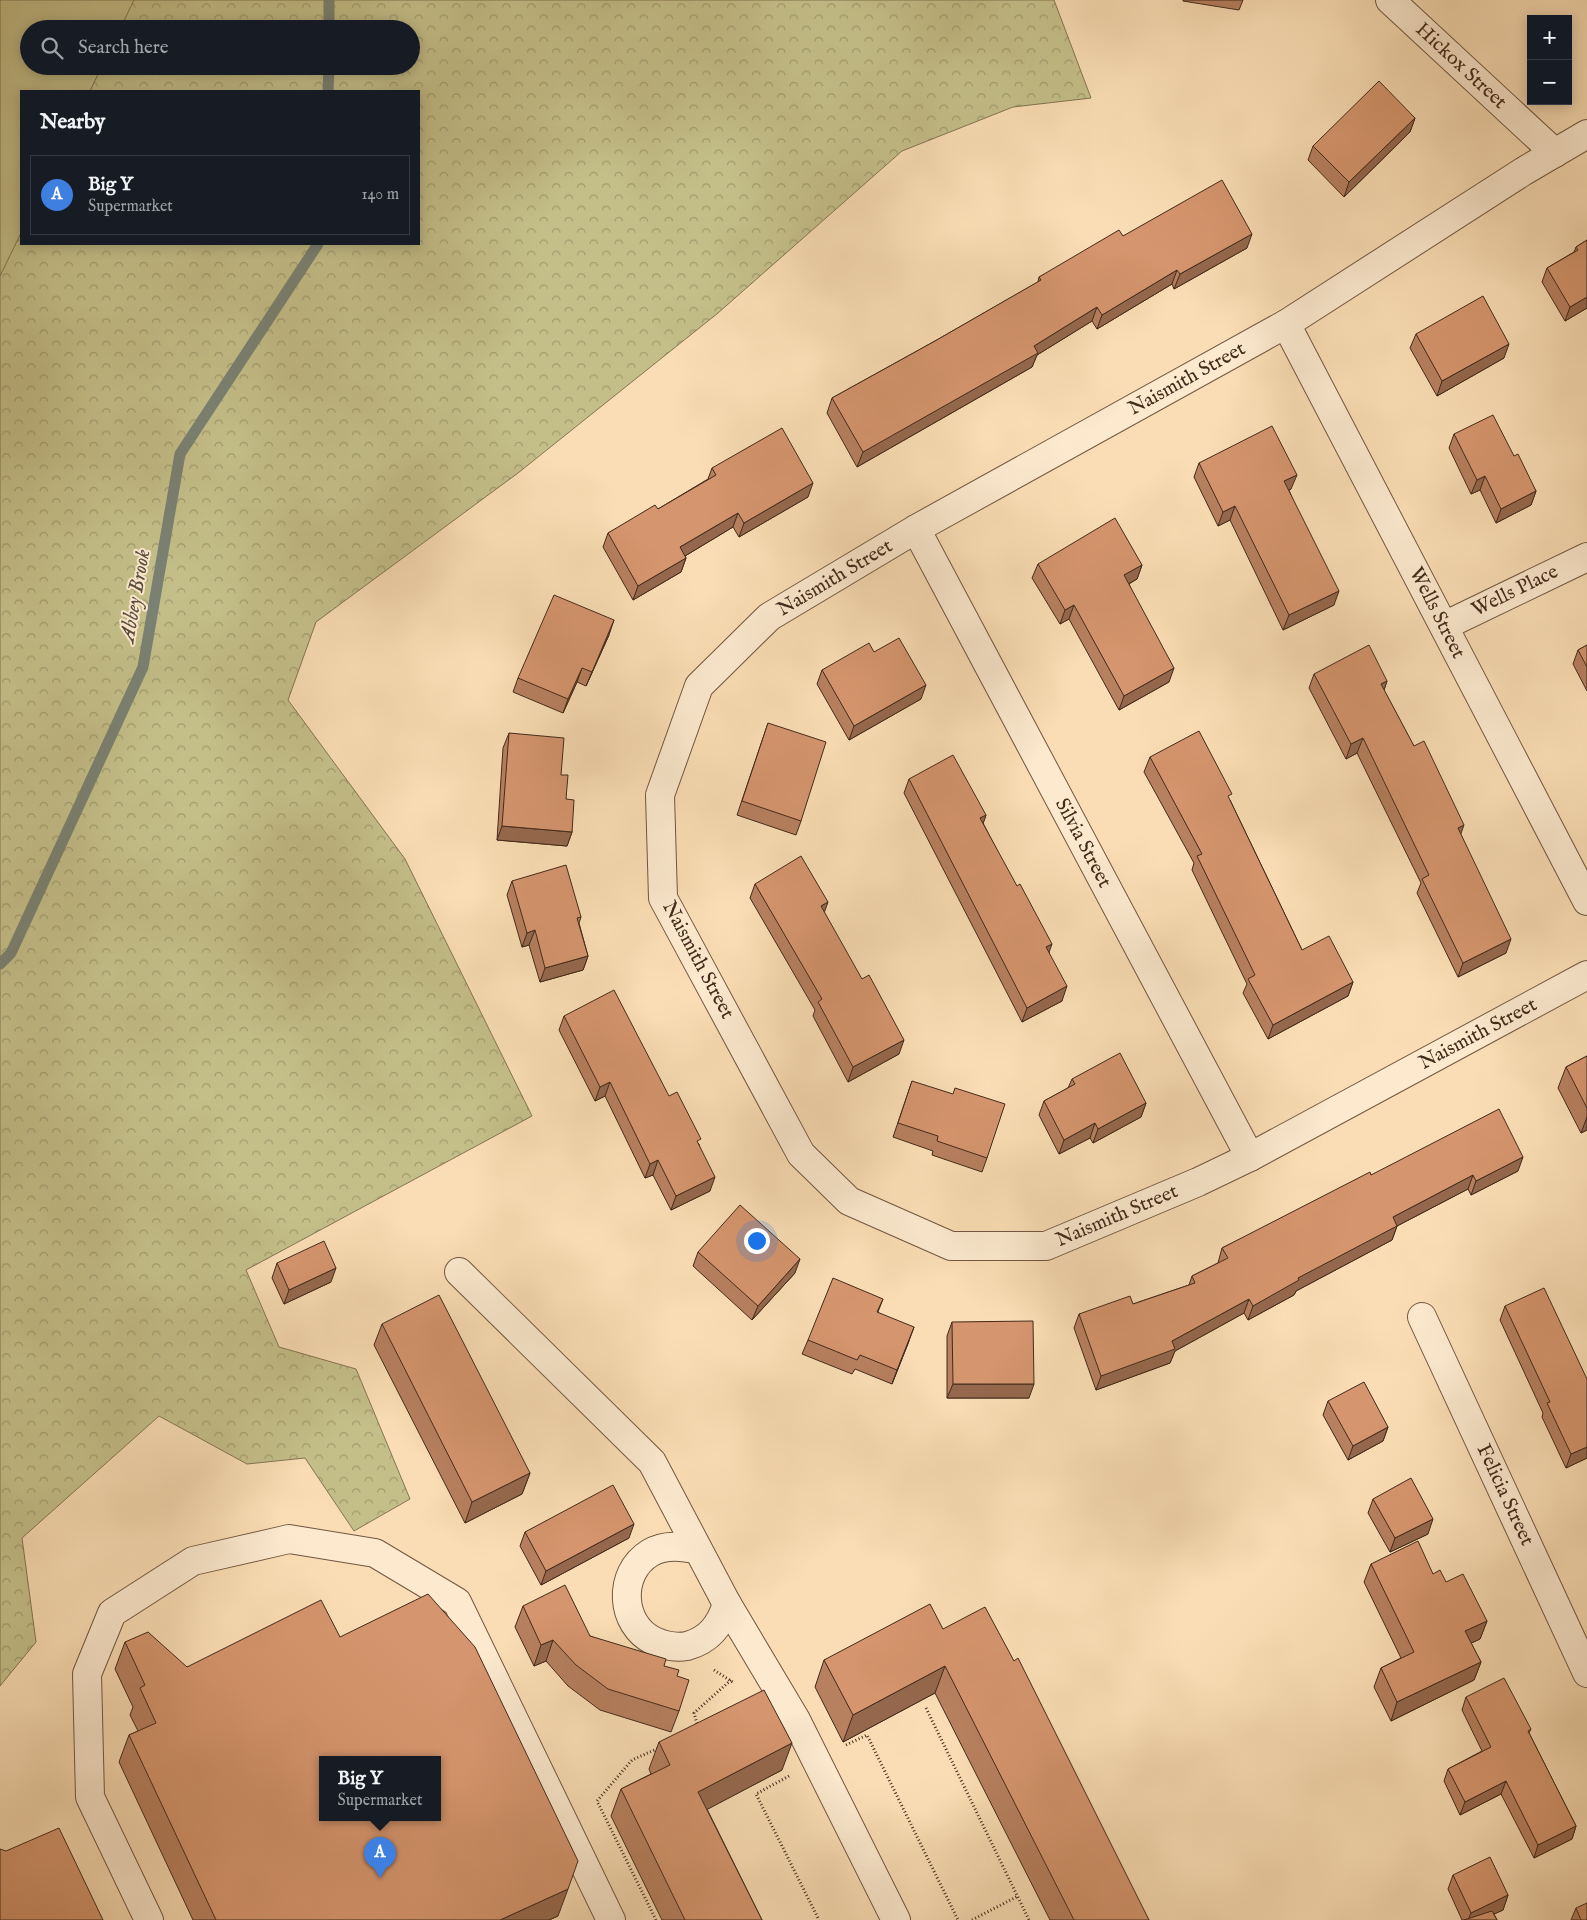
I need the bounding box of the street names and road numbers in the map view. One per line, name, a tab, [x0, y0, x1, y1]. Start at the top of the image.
street label: Hickox Street	[1410, 17, 1512, 115]
street label: Naismith Street	[1124, 336, 1250, 421]
street label: Naismith Street	[773, 534, 897, 622]
street label: Wells Place	[1468, 559, 1562, 623]
street label: Wells Street	[1403, 563, 1471, 663]
street label: Silvia Street	[1049, 794, 1117, 892]
street label: Naismith Street	[656, 897, 740, 1023]
street label: Naismith Street	[1415, 992, 1541, 1076]
street label: Naismith Street	[1052, 1179, 1182, 1253]
street label: Felicia Street	[1471, 1440, 1539, 1550]

